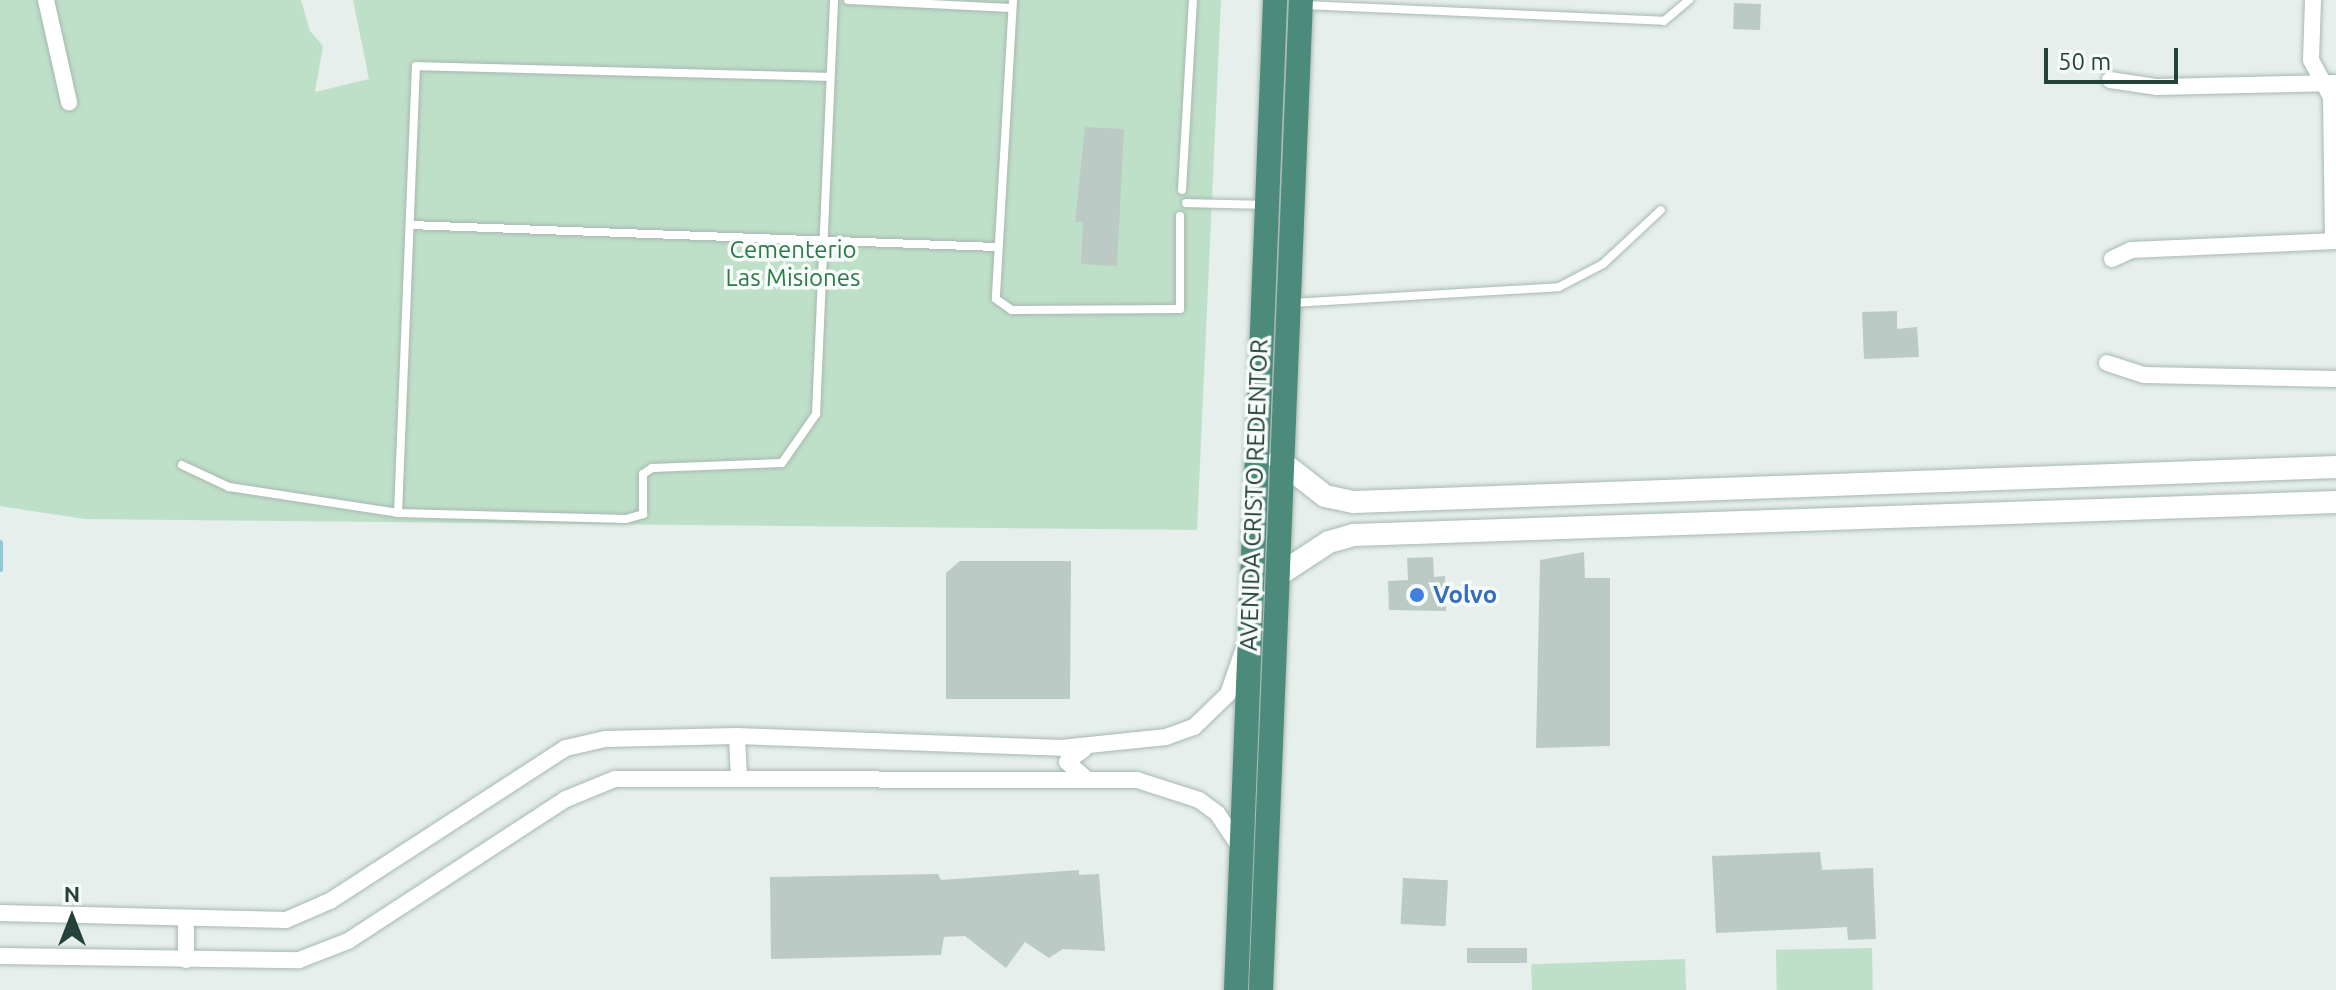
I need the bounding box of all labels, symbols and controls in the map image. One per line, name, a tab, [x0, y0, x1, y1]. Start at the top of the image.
scale bar	[2048, 32, 2182, 82]
text: 50 m	[2058, 48, 2111, 75]
park label: Cementerio Las Misiones	[726, 236, 860, 292]
street label: AVENIDA CRISTO REDENTOR	[1234, 339, 1274, 651]
place label: Volvo	[1433, 581, 1497, 609]
marker: Volvo	[1408, 586, 1426, 604]
north arrow	[32, 878, 112, 958]
text: N	[64, 881, 80, 906]

